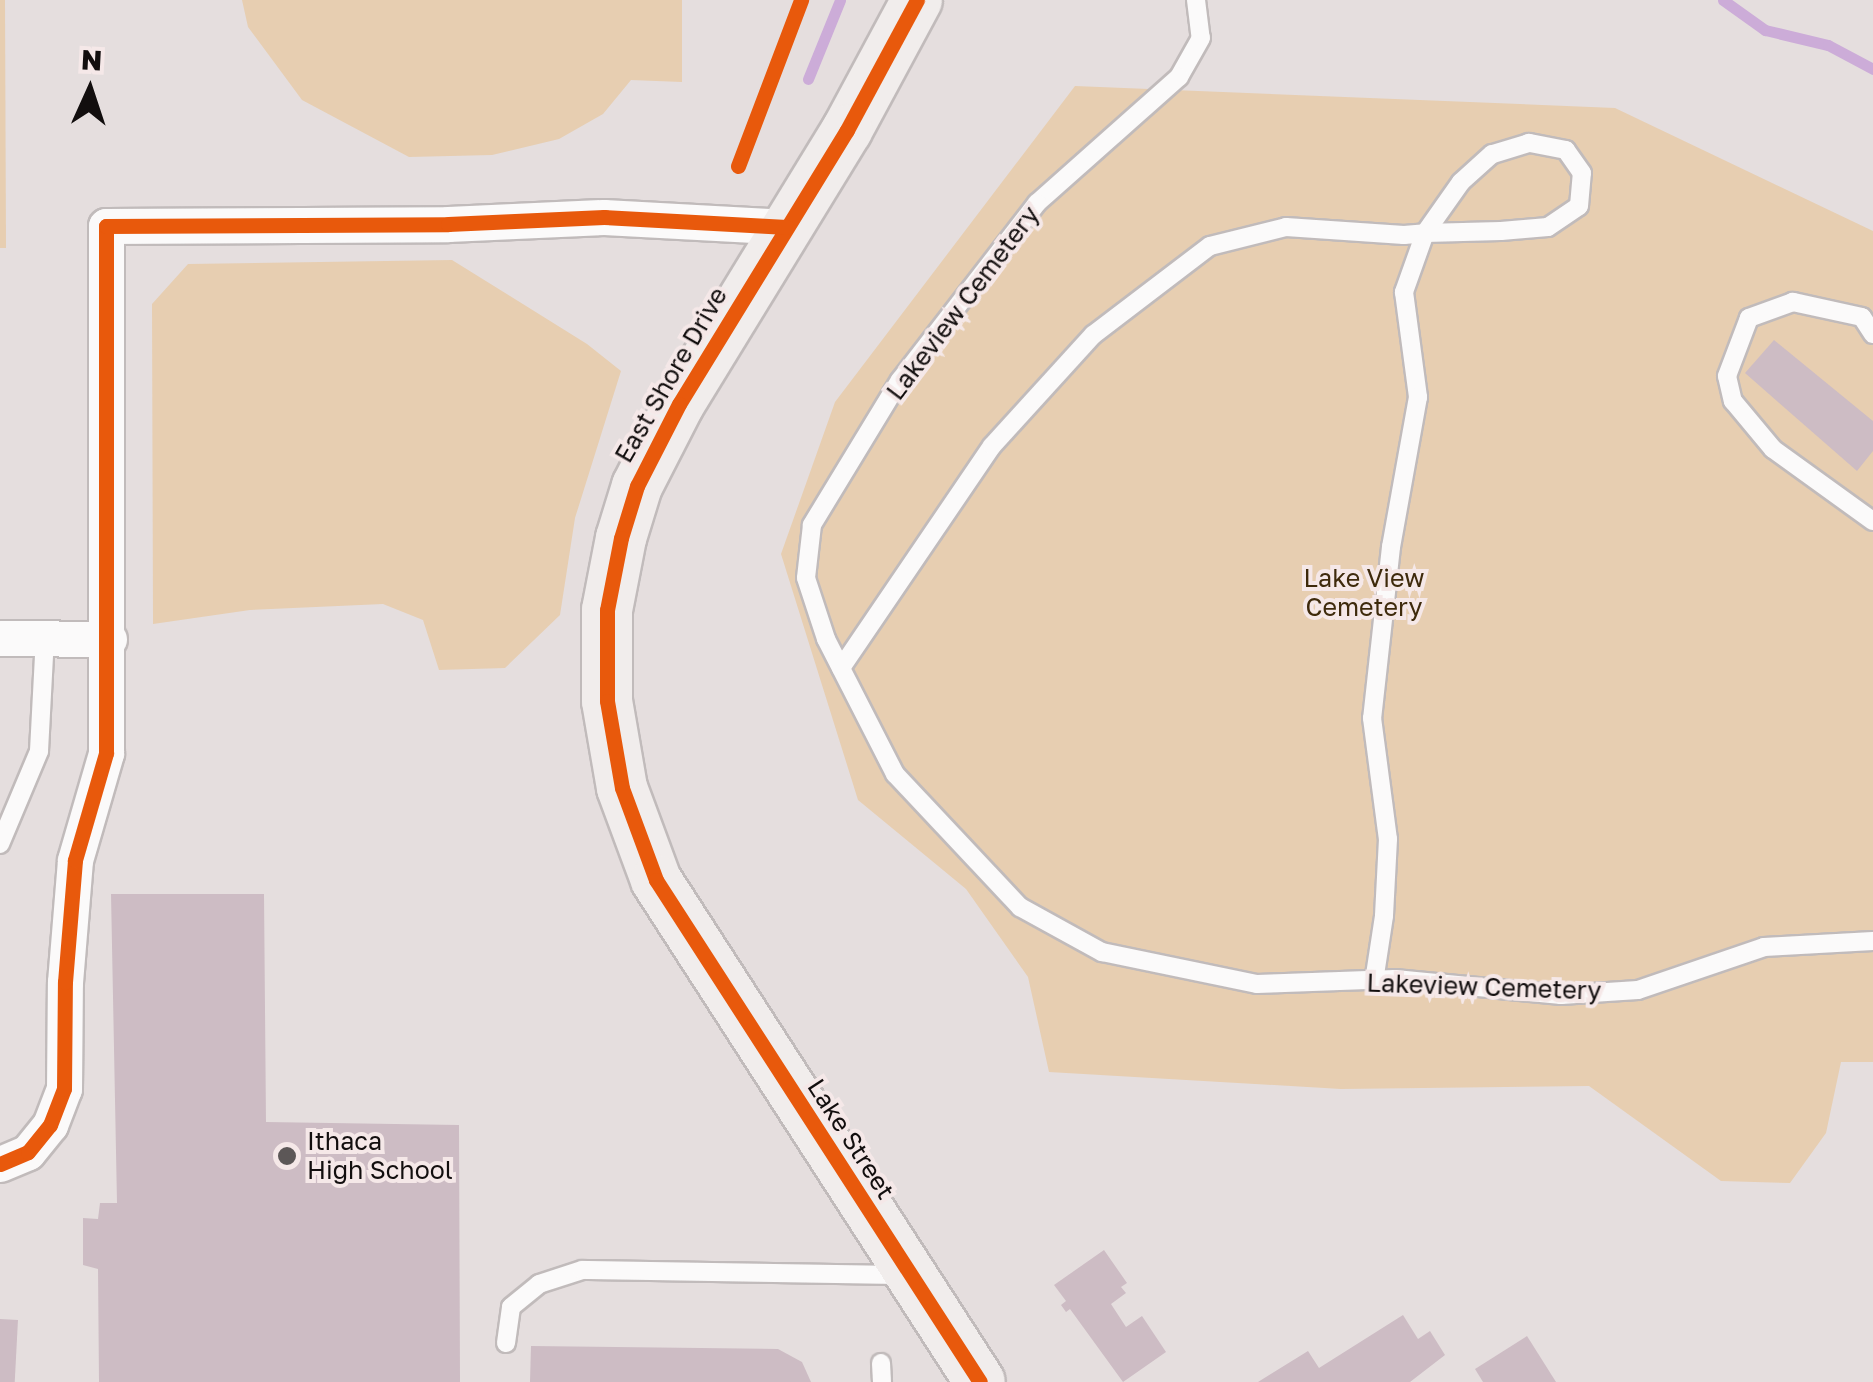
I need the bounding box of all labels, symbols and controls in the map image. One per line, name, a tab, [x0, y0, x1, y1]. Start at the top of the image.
north arrow	[40, 40, 140, 140]
text: N	[80, 43, 103, 77]
street label: Lakeview Cemetery	[880, 200, 1046, 406]
street label: East Shore Drive	[609, 282, 733, 468]
park label: Lake View Cemetery	[1304, 564, 1424, 623]
street label: Lakeview Cemetery	[1366, 968, 1602, 1006]
street label: Lake Street	[801, 1073, 901, 1205]
place label: Ithaca High School	[307, 1127, 453, 1186]
marker: Ithaca High School	[276, 1145, 298, 1167]

